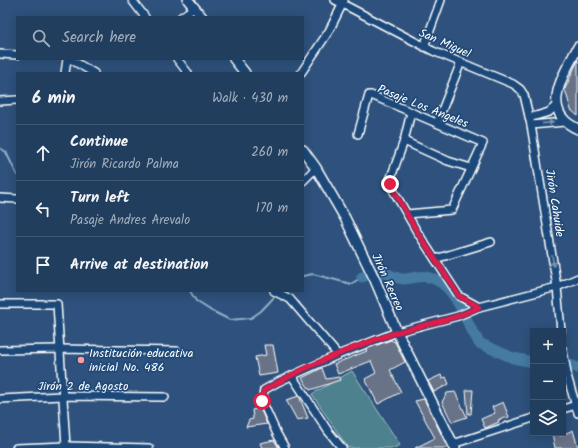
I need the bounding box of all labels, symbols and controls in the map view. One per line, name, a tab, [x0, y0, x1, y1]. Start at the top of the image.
search box	[16, 16, 304, 60]
street label: San Miguel	[416, 24, 474, 63]
text: Search here	[62, 26, 136, 50]
icon: search	[30, 27, 52, 49]
street label: Pasaje Los Angeles	[375, 80, 471, 133]
text: 6 min	[32, 85, 76, 112]
text: Walk · 430 m	[212, 88, 288, 109]
one-way arrow	[542, 120, 554, 127]
text: Continue	[70, 130, 128, 154]
icon: ahead	[32, 142, 54, 164]
text: 260 m	[251, 142, 288, 163]
text: Jirón Ricardo Palma	[70, 154, 179, 175]
street label: Jirón Cahuide	[540, 168, 569, 239]
route end	[381, 175, 399, 193]
text: Turn left	[70, 186, 130, 210]
icon: left	[32, 198, 54, 220]
text: 170 m	[256, 198, 288, 219]
text: Pasaje Andres Arevalo	[70, 210, 190, 231]
street label: Jirón Recreo	[366, 250, 409, 314]
text: Arrive at destination	[70, 253, 209, 277]
icon: arrive	[32, 254, 54, 276]
one-way arrow	[550, 254, 556, 267]
map controls	[530, 328, 566, 436]
button: +	[530, 328, 566, 364]
place label: Institución educativa inicial No. 486	[89, 344, 194, 377]
marker: Institución educativa inicial No. 486	[76, 355, 86, 365]
button: −	[530, 364, 566, 400]
street label: Jirón 2 de Agosto	[38, 377, 128, 396]
route start	[253, 392, 271, 410]
button: layers	[530, 400, 566, 436]

